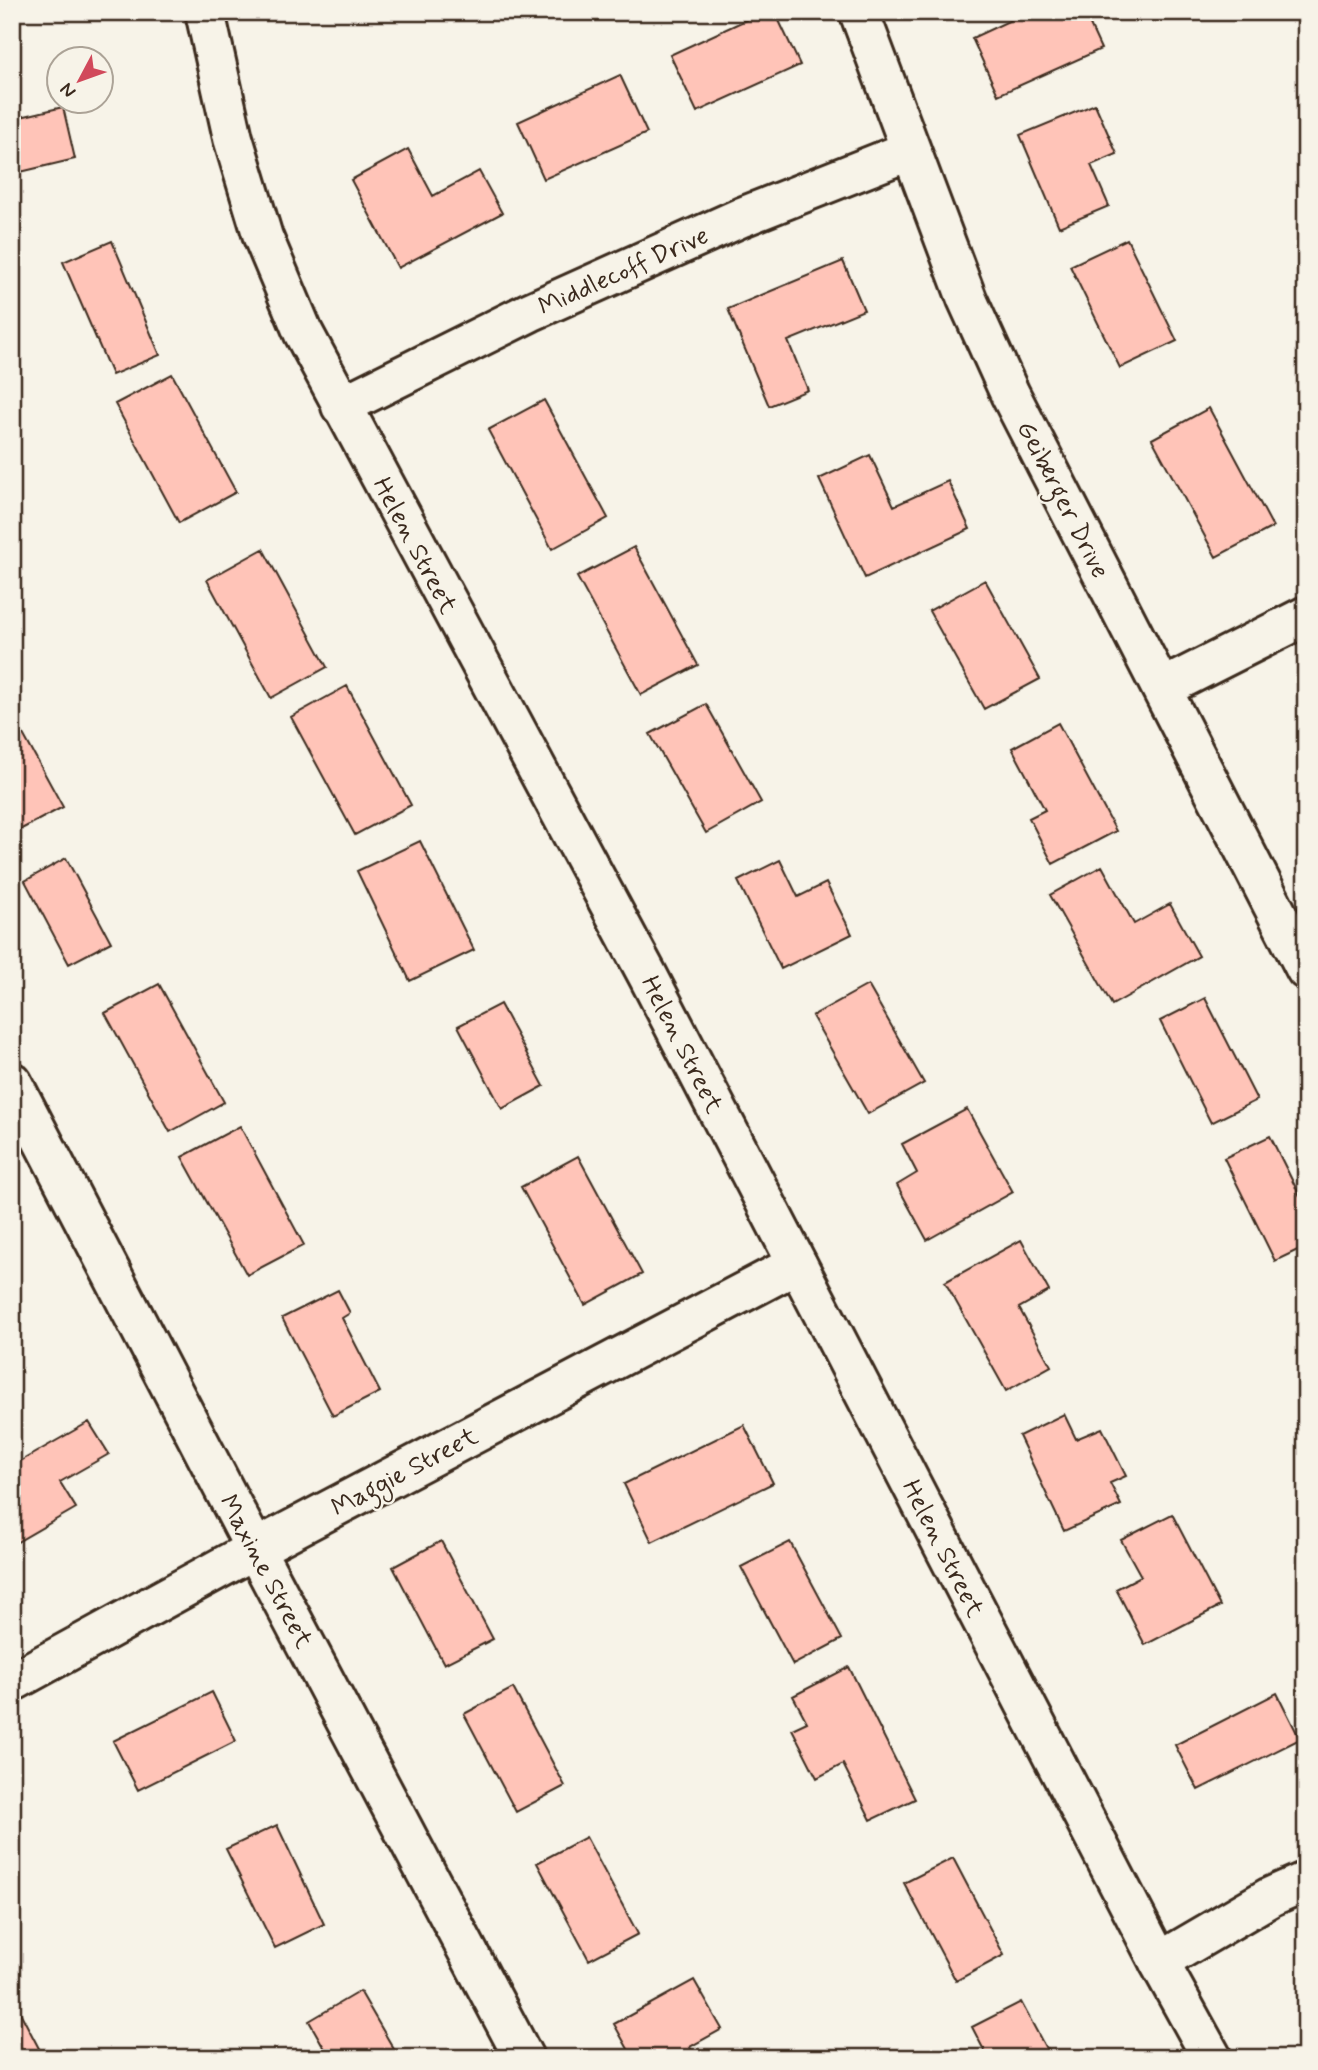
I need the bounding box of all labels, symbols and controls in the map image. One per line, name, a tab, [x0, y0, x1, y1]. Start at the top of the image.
north arrow	[46, 46, 116, 116]
text: N	[55, 77, 82, 103]
street label: Middlecoff Drive	[533, 219, 714, 325]
street label: Geiberger Drive	[1005, 415, 1117, 586]
street label: Helen Street	[364, 472, 464, 620]
street label: Helen Street	[632, 970, 730, 1119]
street label: Maggie Street	[326, 1420, 485, 1528]
street label: Helen Street	[893, 1474, 991, 1623]
street label: Maxine Street	[210, 1489, 320, 1655]

